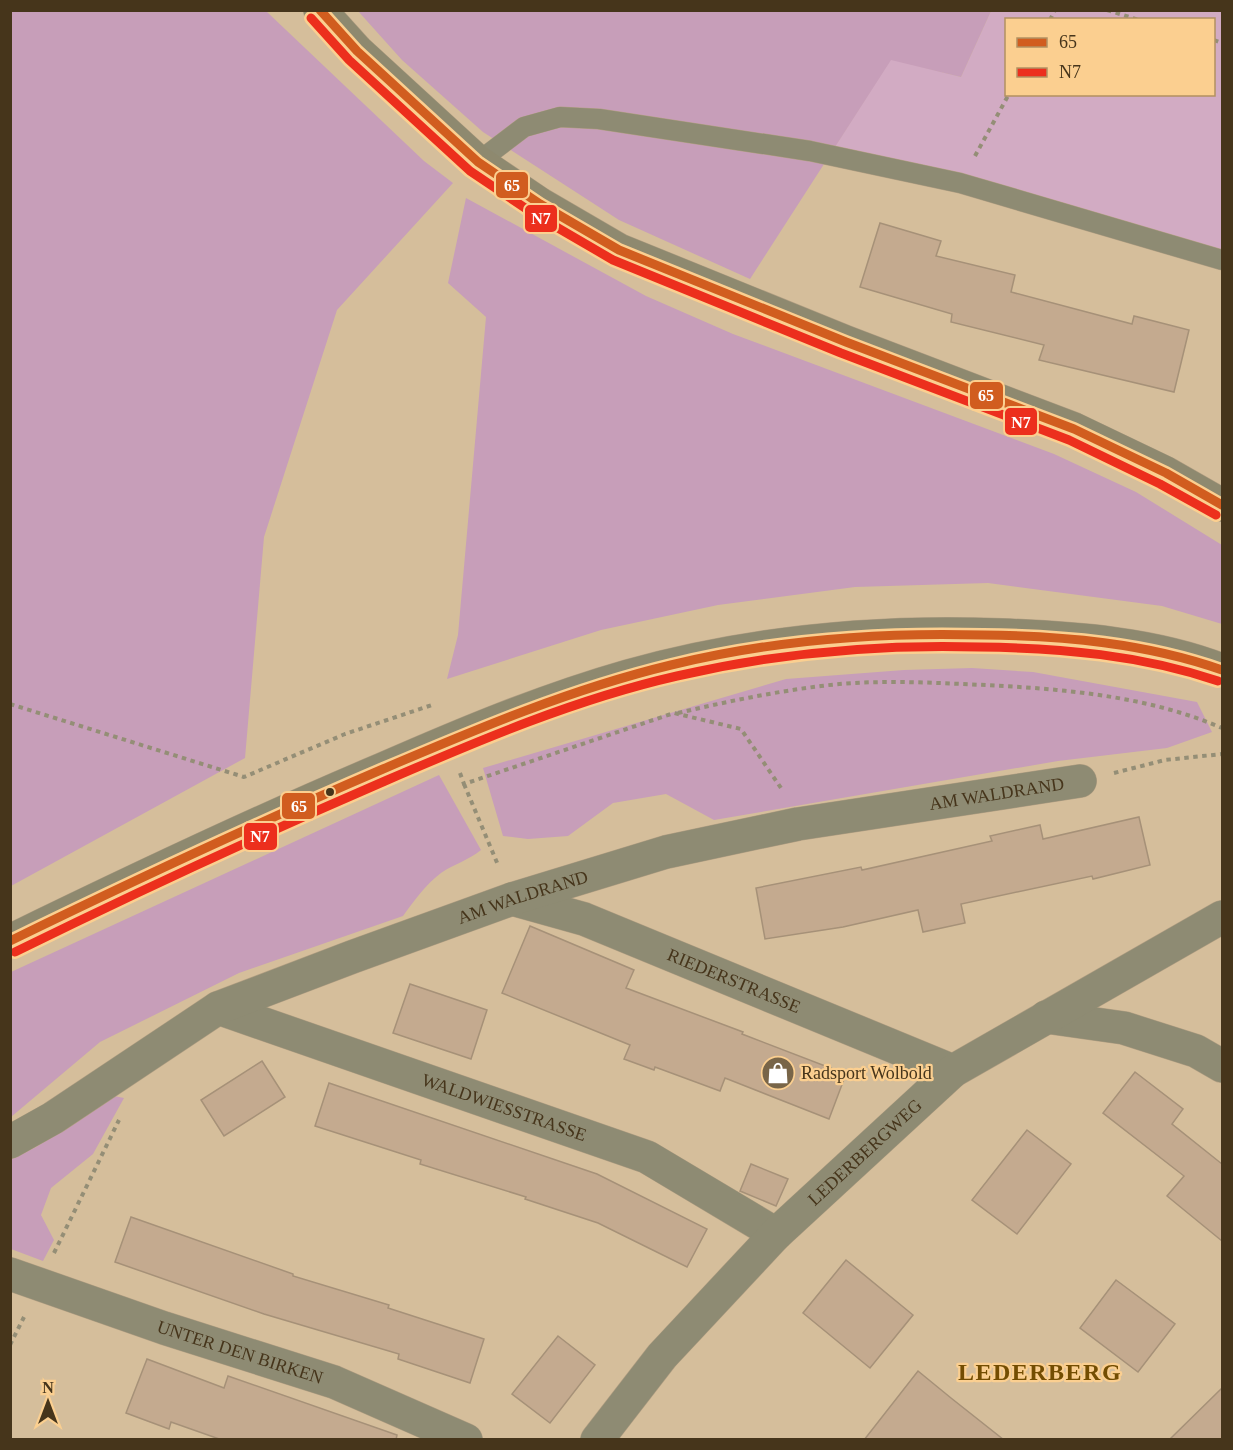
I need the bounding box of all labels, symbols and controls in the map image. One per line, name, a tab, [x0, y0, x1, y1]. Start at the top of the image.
legend	[1005, 18, 1215, 96]
text: 65	[1059, 32, 1077, 52]
text: N7	[1059, 62, 1081, 82]
line badge: 65	[495, 171, 529, 199]
text: 65	[504, 177, 520, 194]
line badge: N7	[524, 204, 558, 233]
text: N7	[531, 210, 551, 227]
line badge: 65	[969, 381, 1004, 410]
text: 65	[978, 387, 994, 404]
line badge: N7	[1004, 407, 1038, 436]
text: N7	[1011, 414, 1031, 431]
street label: AM WALDRAND	[928, 774, 1065, 814]
unlabelled marker	[324, 786, 336, 798]
line badge: 65	[281, 792, 316, 820]
text: 65	[291, 798, 307, 815]
line badge: N7	[243, 822, 278, 851]
text: N7	[250, 828, 270, 845]
street label: AM WALDRAND	[455, 866, 590, 928]
street label: RIEDERSTRASSE	[665, 944, 804, 1017]
shop icon: Radsport Wolbold	[760, 1055, 796, 1091]
place label: Radsport Wolbold	[801, 1063, 932, 1083]
street label: WALDWIESSTRASSE	[419, 1070, 589, 1145]
street label: LEDERBERGWEG	[804, 1095, 926, 1209]
street label: UNTER DEN BIRKEN	[154, 1316, 326, 1388]
district label: LEDERBERG	[958, 1359, 1122, 1385]
north arrow	[18, 1372, 78, 1432]
text: N	[42, 1379, 54, 1396]

